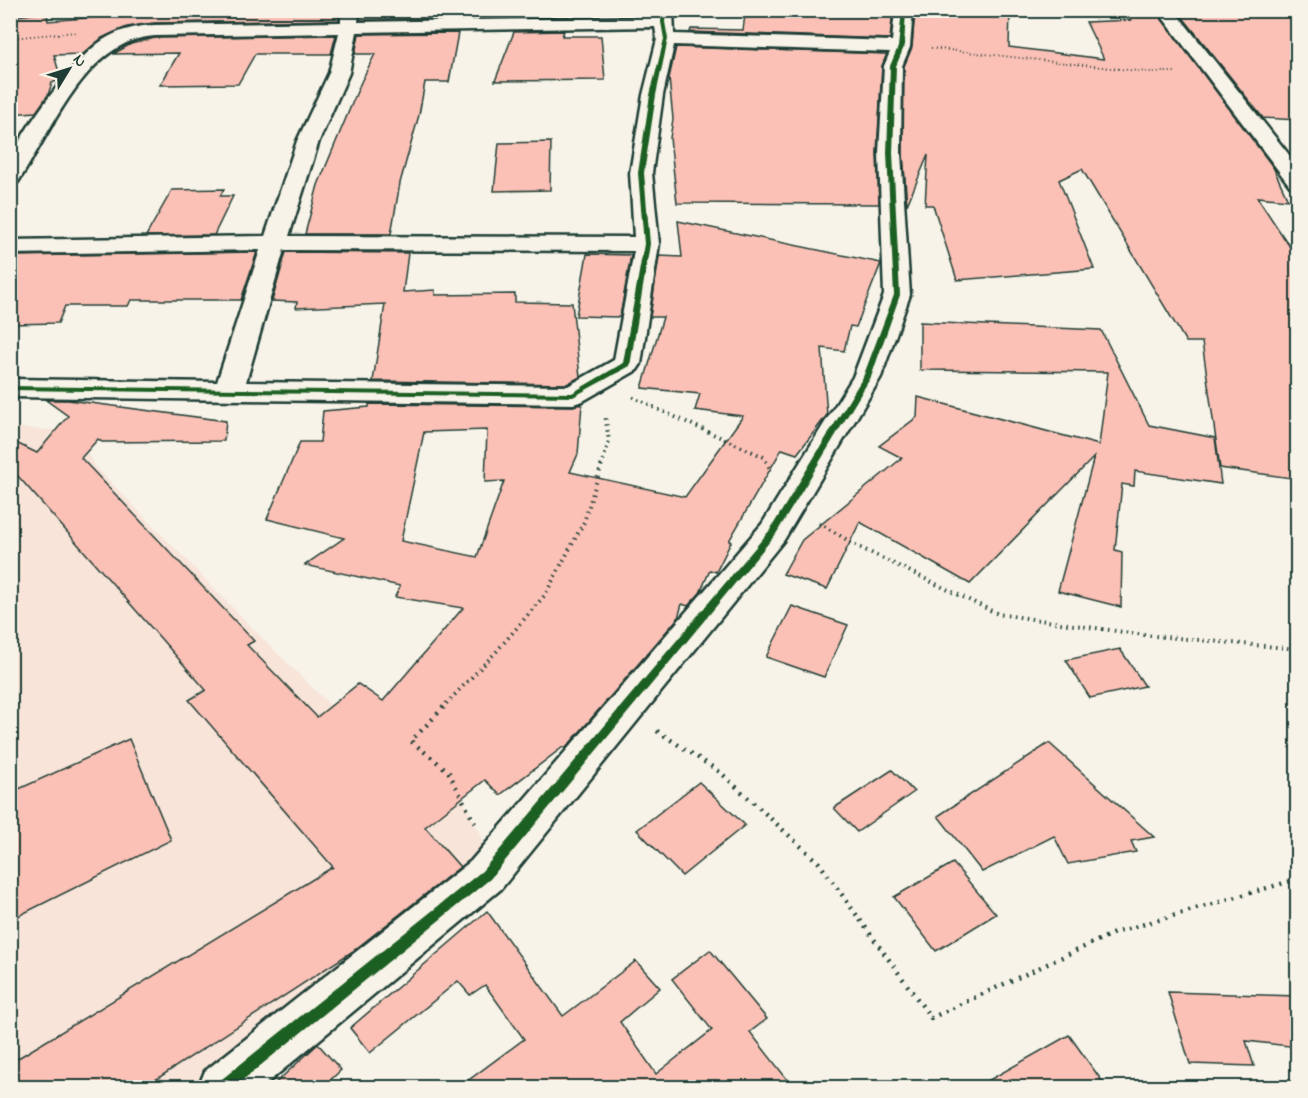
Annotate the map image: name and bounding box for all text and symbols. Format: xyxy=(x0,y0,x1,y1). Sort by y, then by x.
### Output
north arrow xyxy=(39,39,99,99)
text: N xyxy=(66,49,92,73)

